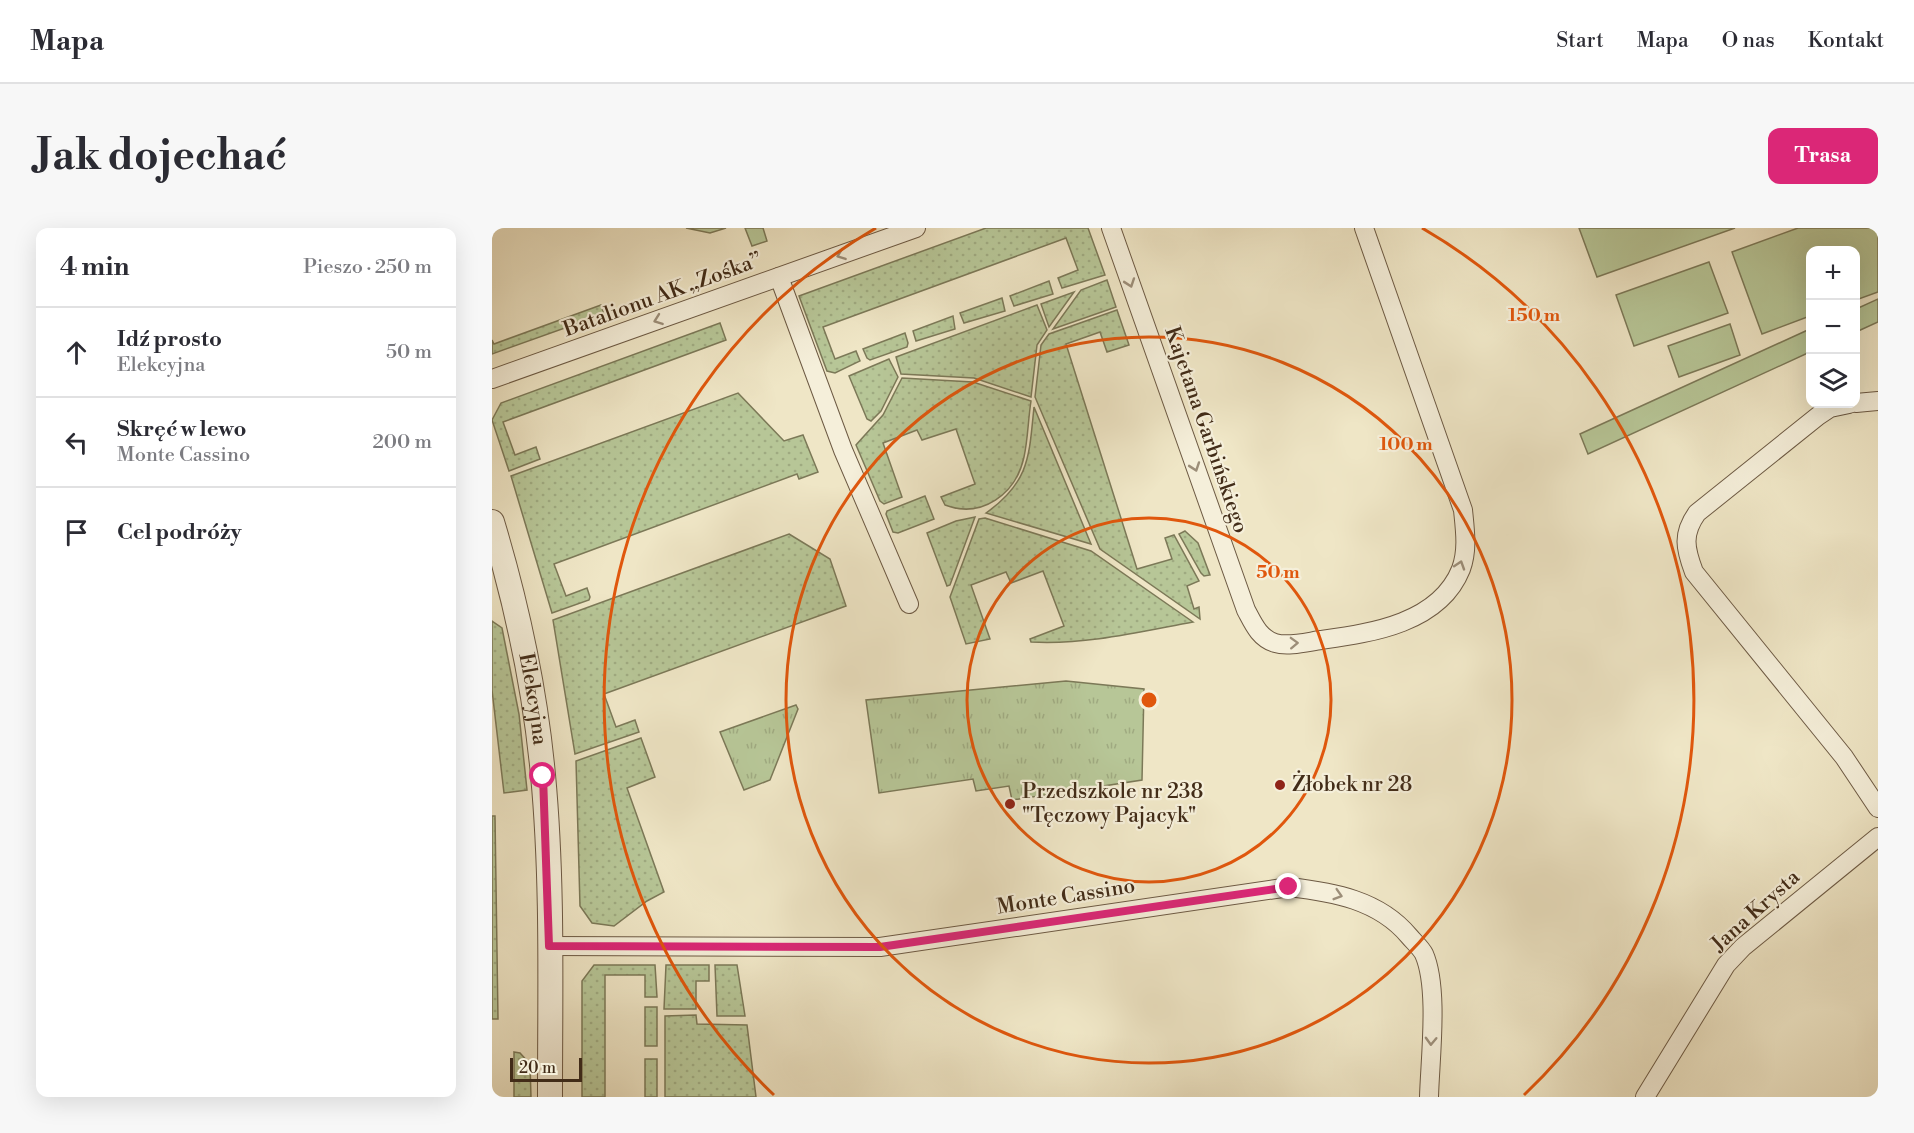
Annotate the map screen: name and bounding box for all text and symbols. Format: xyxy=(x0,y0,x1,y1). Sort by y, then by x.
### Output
text: Mapa xyxy=(30,24,104,59)
text: Start xyxy=(1556,28,1604,54)
text: Mapa xyxy=(1637,28,1689,54)
text: O nas xyxy=(1722,28,1775,54)
text: Kontakt xyxy=(1808,28,1884,54)
button: Trasa xyxy=(1768,128,1878,184)
text: Jak dojechać xyxy=(36,130,287,183)
map controls xyxy=(1806,246,1860,408)
button: + xyxy=(1806,246,1860,300)
street label: Batalionu AK „Zośka” xyxy=(559,247,766,343)
one-way arrow xyxy=(837,247,847,260)
text: 4 min xyxy=(60,251,130,283)
text: Pieszo · 250 m xyxy=(303,255,432,280)
one-way arrow xyxy=(1123,277,1136,288)
button: − xyxy=(1806,300,1860,354)
text: 150 m xyxy=(1508,304,1561,327)
one-way arrow xyxy=(653,313,664,326)
street label: Kajetana Garbińskiego xyxy=(1158,323,1254,537)
text: Idź prosto xyxy=(117,326,222,353)
icon: ahead xyxy=(60,336,93,369)
text: 50 m xyxy=(386,340,432,365)
text: Elekcyjna xyxy=(117,353,205,378)
button: layers xyxy=(1806,354,1860,408)
text: Skręć w lewo xyxy=(117,416,246,443)
icon: left xyxy=(60,426,93,459)
text: 200 m xyxy=(372,430,432,455)
text: 100 m xyxy=(1379,433,1433,456)
text: Monte Cassino xyxy=(117,443,250,468)
one-way arrow xyxy=(1188,461,1201,472)
icon: arrive xyxy=(60,516,93,549)
text: Cel podróży xyxy=(117,519,241,546)
text: 50 m xyxy=(1256,561,1300,584)
one-way arrow xyxy=(1453,561,1465,571)
one-way arrow xyxy=(1289,636,1298,649)
street label: Elekcyjna xyxy=(512,651,553,747)
centre of rings xyxy=(1139,690,1159,710)
route start xyxy=(529,762,555,788)
place label: Żłobek nr 28 xyxy=(1292,770,1412,798)
marker: Żłobek nr 28 xyxy=(1273,778,1287,792)
place label: Przedszkole nr 238 "Tęczowy Pajacyk" xyxy=(1022,779,1203,829)
marker: Przedszkole nr 238 "Tęczowy Pajacyk" xyxy=(1003,797,1017,811)
street label: Jana Krysta xyxy=(1706,864,1806,958)
street label: Monte Cassino xyxy=(995,873,1137,921)
route end xyxy=(1275,873,1301,899)
one-way arrow xyxy=(1332,888,1343,900)
one-way arrow xyxy=(1424,1036,1437,1045)
scale bar xyxy=(510,1055,582,1082)
text: 20 m xyxy=(519,1058,556,1078)

